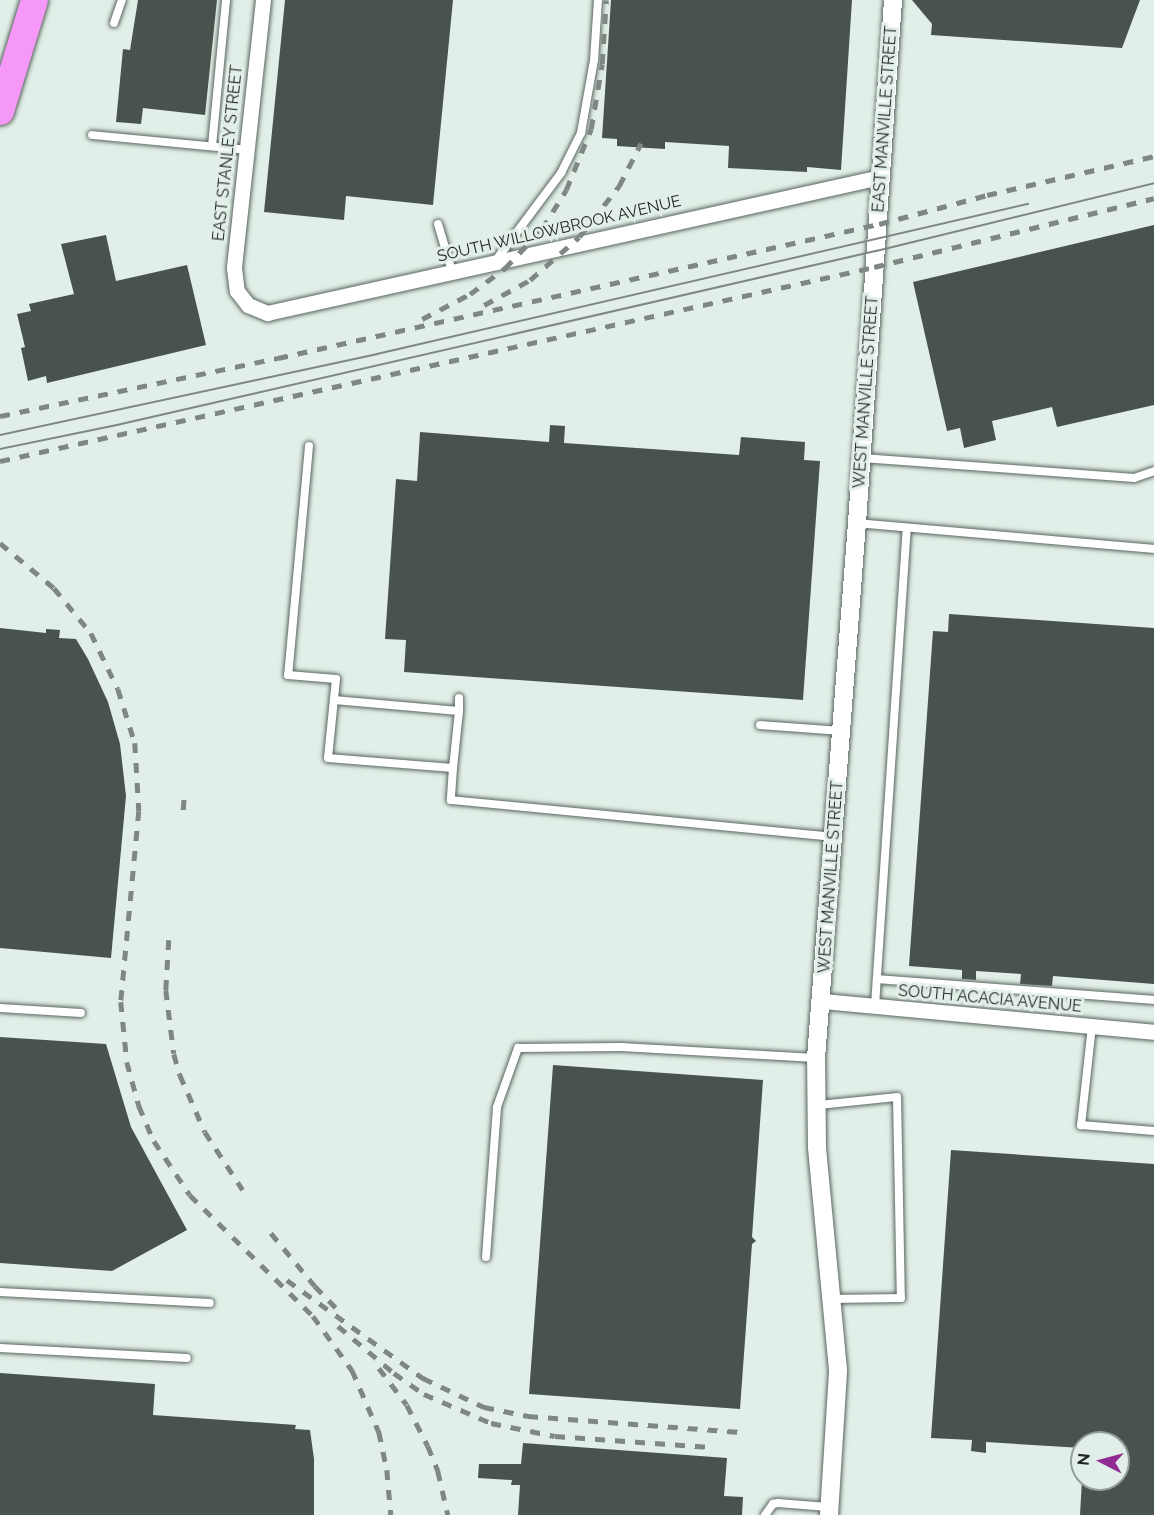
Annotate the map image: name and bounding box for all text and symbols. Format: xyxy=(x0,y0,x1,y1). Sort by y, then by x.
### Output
street label: EAST MANVILLE STREET xyxy=(869,25,901,213)
street label: EAST STANLEY STREET xyxy=(209,63,247,243)
street label: SOUTH WILLOWBROOK AVENUE xyxy=(435,191,683,267)
street label: WEST MANVILLE STREET xyxy=(850,295,882,489)
street label: WEST MANVILLE STREET xyxy=(815,780,847,974)
street label: SOUTH ACACIA AVENUE xyxy=(897,981,1083,1017)
north arrow xyxy=(1070,1431,1130,1491)
text: N xyxy=(1074,1452,1094,1466)

